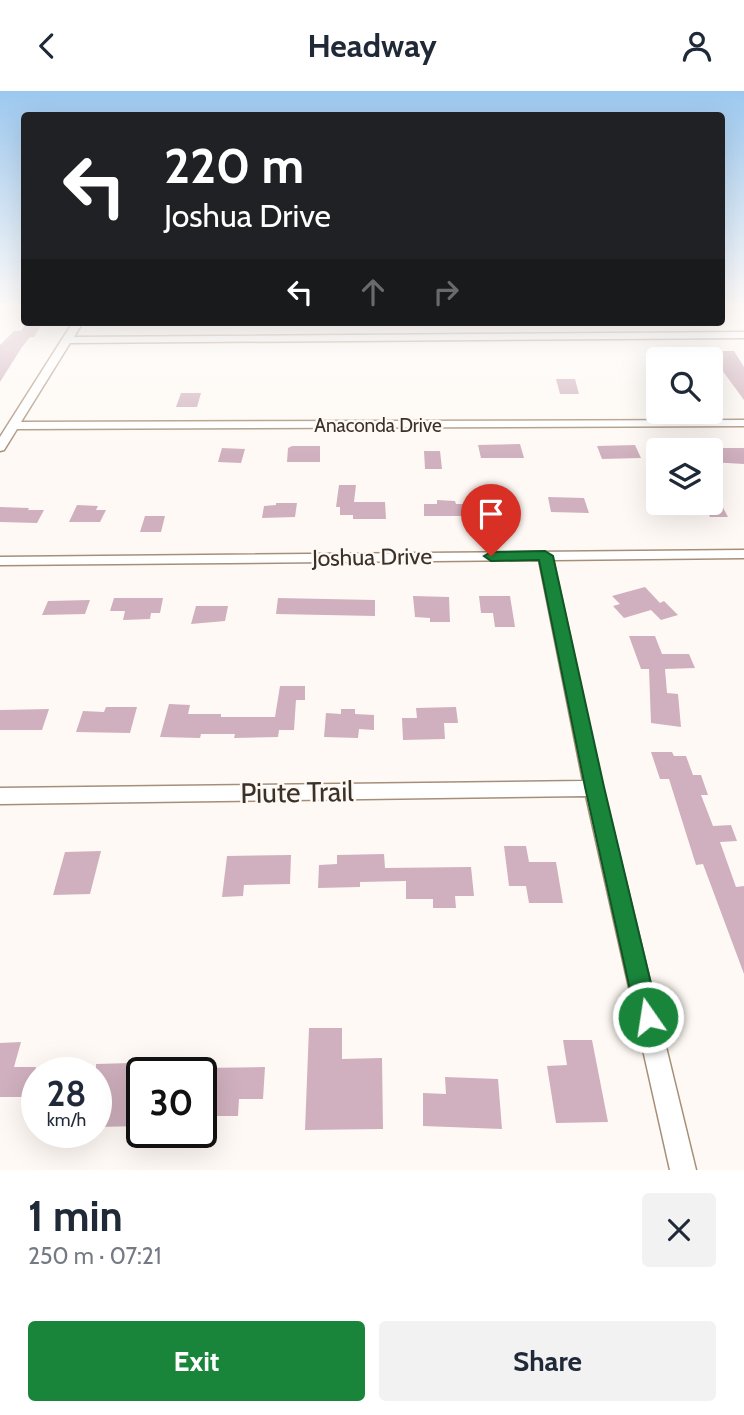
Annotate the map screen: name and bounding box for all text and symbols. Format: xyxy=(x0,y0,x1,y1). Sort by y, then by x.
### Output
text: Headway xyxy=(307,26,437,65)
icon: back xyxy=(28,27,66,65)
icon: person xyxy=(678,27,716,65)
text: 220 m xyxy=(164,136,304,195)
icon: left xyxy=(49,140,140,231)
text: Joshua Drive xyxy=(164,196,331,235)
icon: left xyxy=(281,273,319,311)
icon: ahead xyxy=(354,273,392,311)
icon: right xyxy=(427,273,465,311)
map controls xyxy=(646,347,723,515)
button: search xyxy=(646,347,723,424)
street label: Anaconda Drive xyxy=(314,414,442,437)
button: layers xyxy=(646,438,723,515)
pin xyxy=(461,484,521,556)
icon: arrive xyxy=(472,495,510,533)
street label: Joshua Drive xyxy=(311,542,432,572)
street label: Piute Trail xyxy=(240,774,354,810)
position arrow xyxy=(611,980,685,1054)
speed limit sign: 30 xyxy=(126,1057,217,1148)
text: 28 xyxy=(47,1072,86,1115)
text: km/h xyxy=(47,1109,86,1131)
text: 1 min xyxy=(28,1190,123,1242)
button: close xyxy=(642,1193,716,1267)
text: 250 m · 07:21 xyxy=(28,1242,161,1270)
button: Exit xyxy=(28,1321,365,1401)
button: Share xyxy=(379,1321,716,1401)

